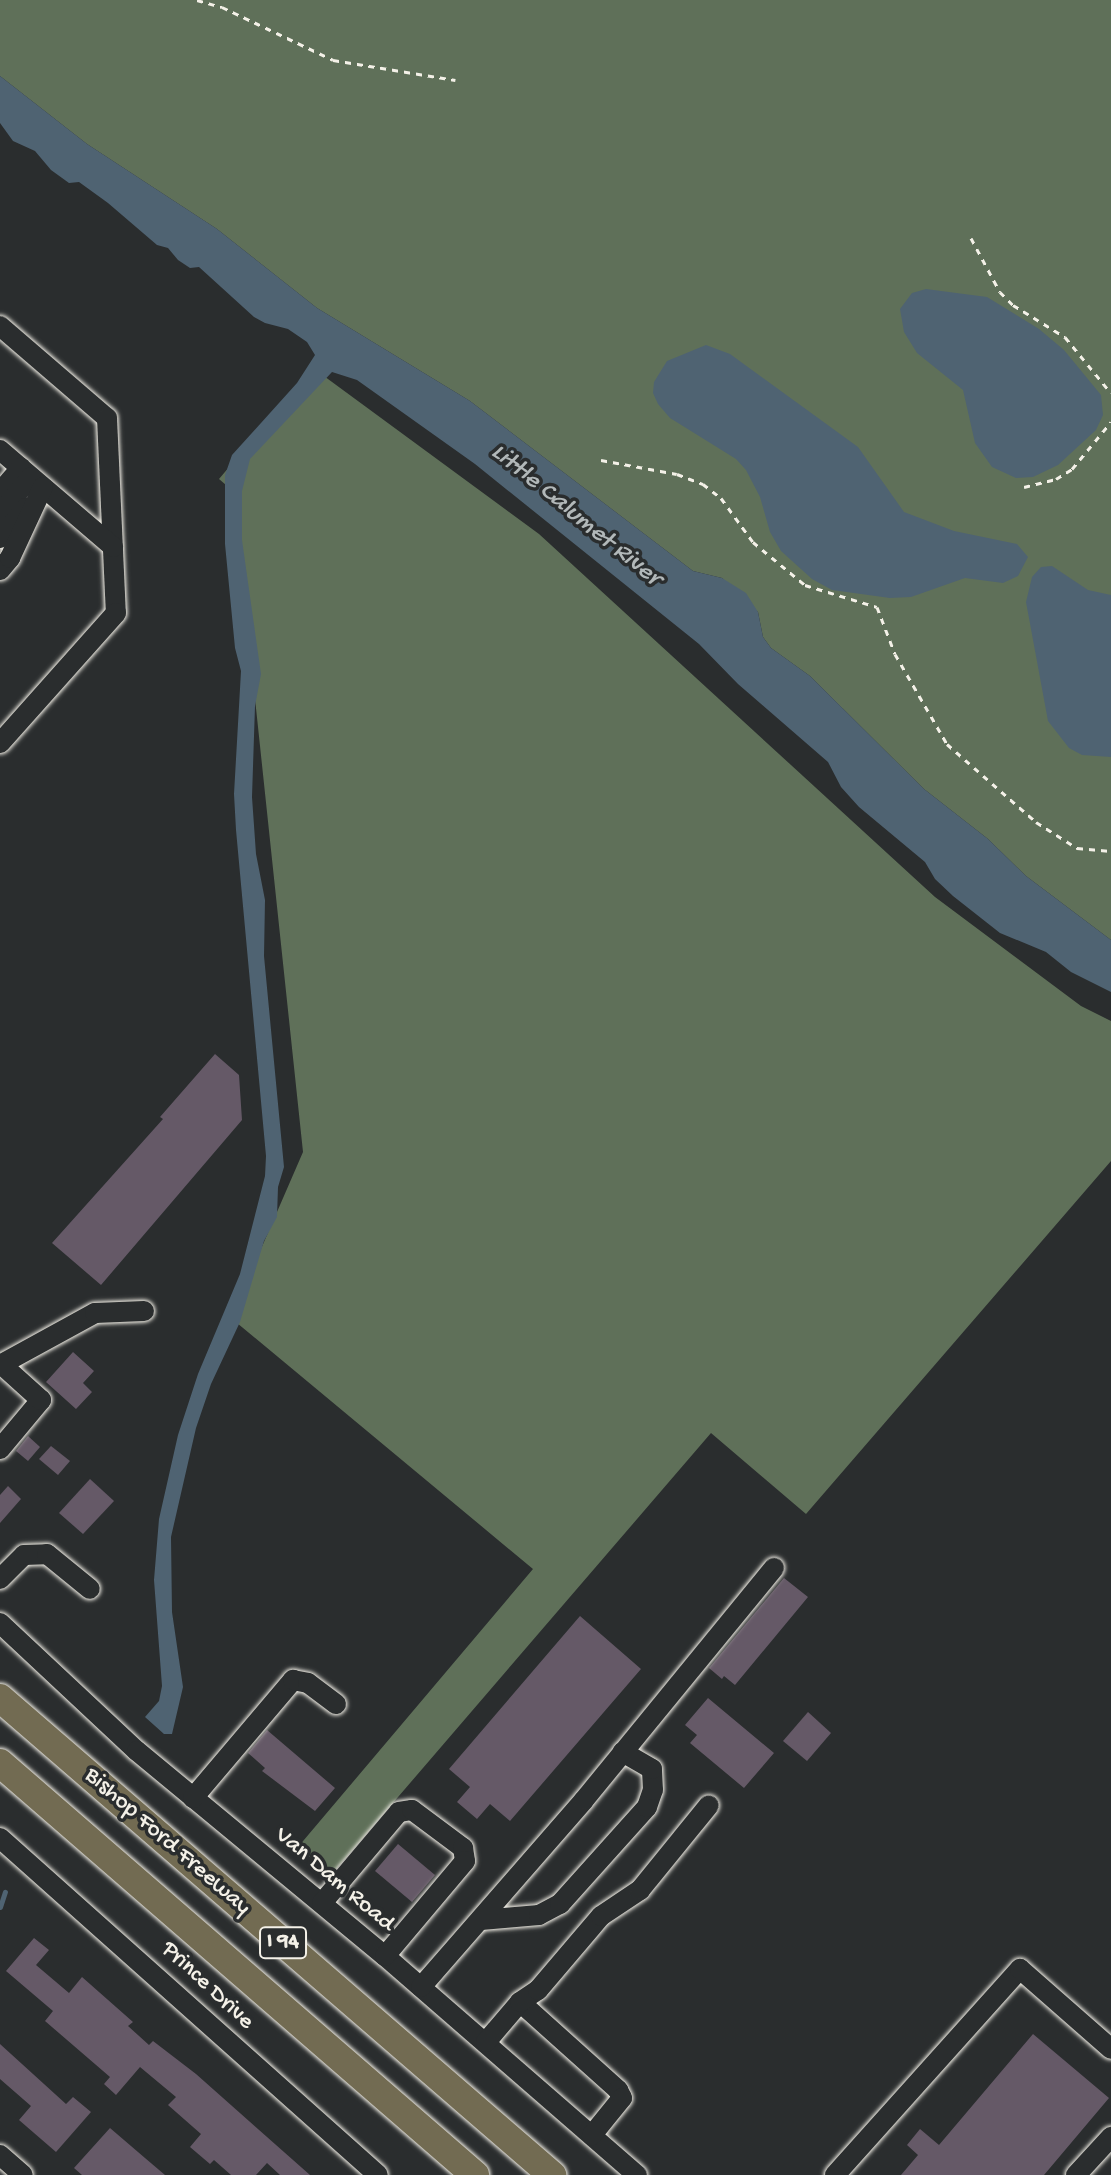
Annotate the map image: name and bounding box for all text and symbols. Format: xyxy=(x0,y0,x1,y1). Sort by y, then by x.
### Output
water label: Little Calumet River xyxy=(484,438,666,594)
street label: Bishop Ford Freeway xyxy=(78,1762,256,1922)
street label: Van Dam Road xyxy=(268,1821,400,1939)
road number: I 94 xyxy=(259,1925,307,1961)
street label: Prince Drive xyxy=(154,1936,260,2036)

